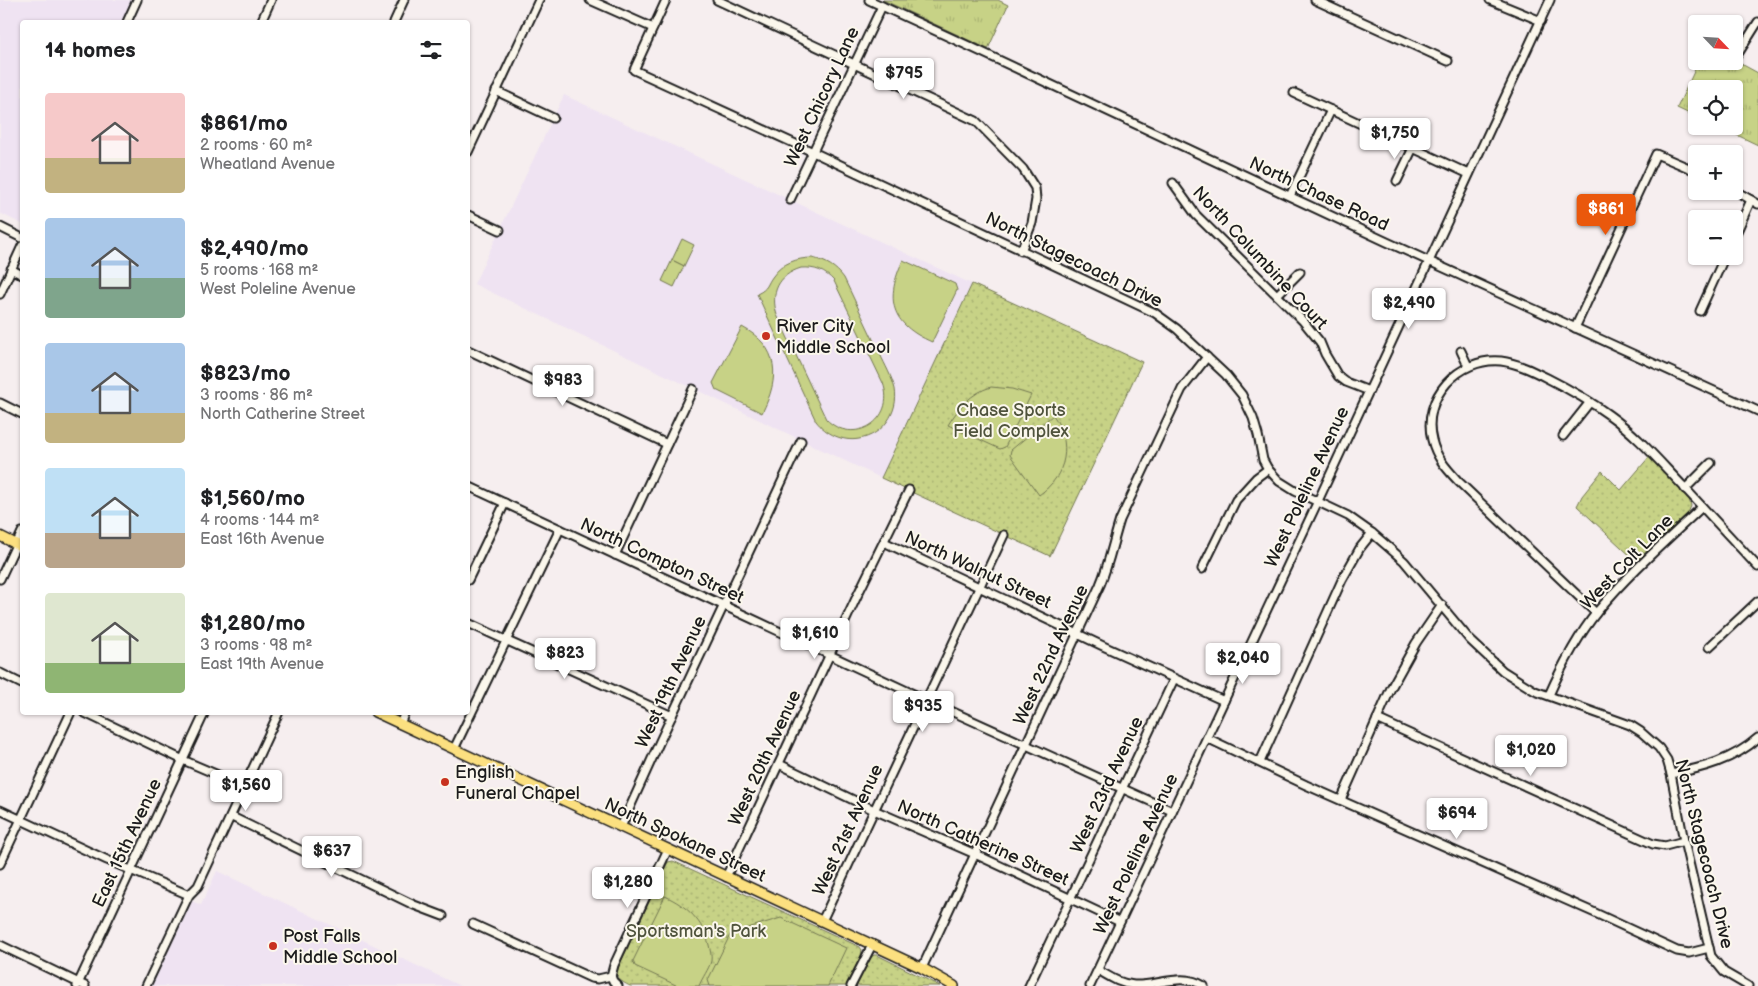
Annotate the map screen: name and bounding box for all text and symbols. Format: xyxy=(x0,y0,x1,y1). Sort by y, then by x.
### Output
north arrow xyxy=(1688,15,1742,70)
map controls xyxy=(1688,15,1743,265)
street label: West Chicory Lane xyxy=(780,23,864,170)
icon: filters xyxy=(417,36,445,64)
text: 14 homes xyxy=(45,38,136,63)
pin: $795 xyxy=(874,58,934,100)
text: $795 xyxy=(885,64,923,83)
button: locate xyxy=(1688,80,1743,135)
text: $861/mo xyxy=(200,111,288,136)
icon: home xyxy=(85,113,145,173)
pin: $1,750 xyxy=(1354,118,1436,160)
text: $1,750 xyxy=(1371,124,1419,143)
text: 2 rooms · 60 m² xyxy=(200,136,313,155)
button: + xyxy=(1688,145,1743,200)
street label: North Chase Road xyxy=(1246,152,1392,236)
text: Wheatland Avenue xyxy=(200,155,335,174)
street label: North Columbine Court xyxy=(1188,182,1332,334)
pin: $861 xyxy=(1576,194,1636,236)
text: $861 xyxy=(1588,200,1624,219)
street label: North Stagecoach Drive xyxy=(982,208,1166,312)
button: − xyxy=(1688,210,1743,265)
text: $2,490/mo xyxy=(200,236,309,261)
icon: home xyxy=(85,238,145,298)
text: 5 rooms · 168 m² xyxy=(200,261,318,280)
text: West Poleline Avenue xyxy=(200,280,356,299)
pin: $2,490 xyxy=(1368,288,1450,330)
text: $2,490 xyxy=(1383,294,1435,313)
place label: River City Middle School xyxy=(776,316,890,358)
marker: River City Middle School xyxy=(760,330,772,342)
text: $823/mo xyxy=(200,361,291,386)
icon: home xyxy=(85,363,145,423)
pin: $983 xyxy=(533,364,593,407)
text: $983 xyxy=(544,371,582,390)
text: 3 rooms · 86 m² xyxy=(200,386,313,405)
park label: Chase Sports Field Complex xyxy=(953,400,1069,442)
street label: West Poleline Avenue xyxy=(1260,403,1354,571)
text: North Catherine Street xyxy=(200,405,365,424)
text: $1,560/mo xyxy=(200,486,305,511)
icon: home xyxy=(85,488,145,548)
street label: West Colt Lane xyxy=(1577,510,1678,614)
text: 4 rooms · 144 m² xyxy=(200,511,319,530)
street label: North Compton Street xyxy=(577,514,748,608)
street label: North Walnut Street xyxy=(901,527,1055,613)
text: East 16th Avenue xyxy=(200,530,325,549)
street label: West 22nd Avenue xyxy=(1009,581,1093,728)
text: $1,280/mo xyxy=(200,611,305,636)
street label: West 19th Avenue xyxy=(631,612,711,751)
icon: home xyxy=(85,613,145,673)
pin: $1,610 xyxy=(774,618,856,660)
text: $1,610 xyxy=(791,624,839,643)
text: 3 rooms · 98 m² xyxy=(200,636,312,655)
pin: $823 xyxy=(535,638,595,680)
pin: $2,040 xyxy=(1202,642,1284,685)
text: $823 xyxy=(546,644,584,663)
text: $2,040 xyxy=(1216,649,1270,668)
text: East 19th Avenue xyxy=(200,655,324,674)
street label: West 20th Avenue xyxy=(724,687,806,829)
pin: $935 xyxy=(893,690,953,733)
text: $935 xyxy=(904,697,942,716)
street label: West 23rd Avenue xyxy=(1066,713,1148,857)
pin: $1,020 xyxy=(1490,734,1572,777)
text: $1,020 xyxy=(1506,741,1556,760)
street label: North Stagecoach Drive xyxy=(1670,757,1738,951)
street label: West 21st Avenue xyxy=(808,761,888,899)
place label: English Funeral Chapel xyxy=(455,762,580,804)
pin: $1,560 xyxy=(205,770,287,812)
street label: West Poleline Avenue xyxy=(1089,770,1183,938)
street label: East 15th Avenue xyxy=(88,775,166,911)
text: $1,560 xyxy=(221,776,271,795)
marker: English Funeral Chapel xyxy=(439,776,451,788)
street label: North Spokane Street xyxy=(601,793,769,887)
street label: North Catherine Street xyxy=(894,796,1072,890)
pin: $694 xyxy=(1427,798,1487,840)
text: $694 xyxy=(1437,804,1477,823)
pin: $637 xyxy=(302,836,362,878)
text: $637 xyxy=(313,842,351,861)
pin: $1,280 xyxy=(587,866,669,909)
text: $1,280 xyxy=(603,873,653,892)
park label: Sportsman's Park xyxy=(626,921,766,942)
place label: Post Falls Middle School xyxy=(283,926,397,968)
marker: Post Falls Middle School xyxy=(267,940,279,952)

